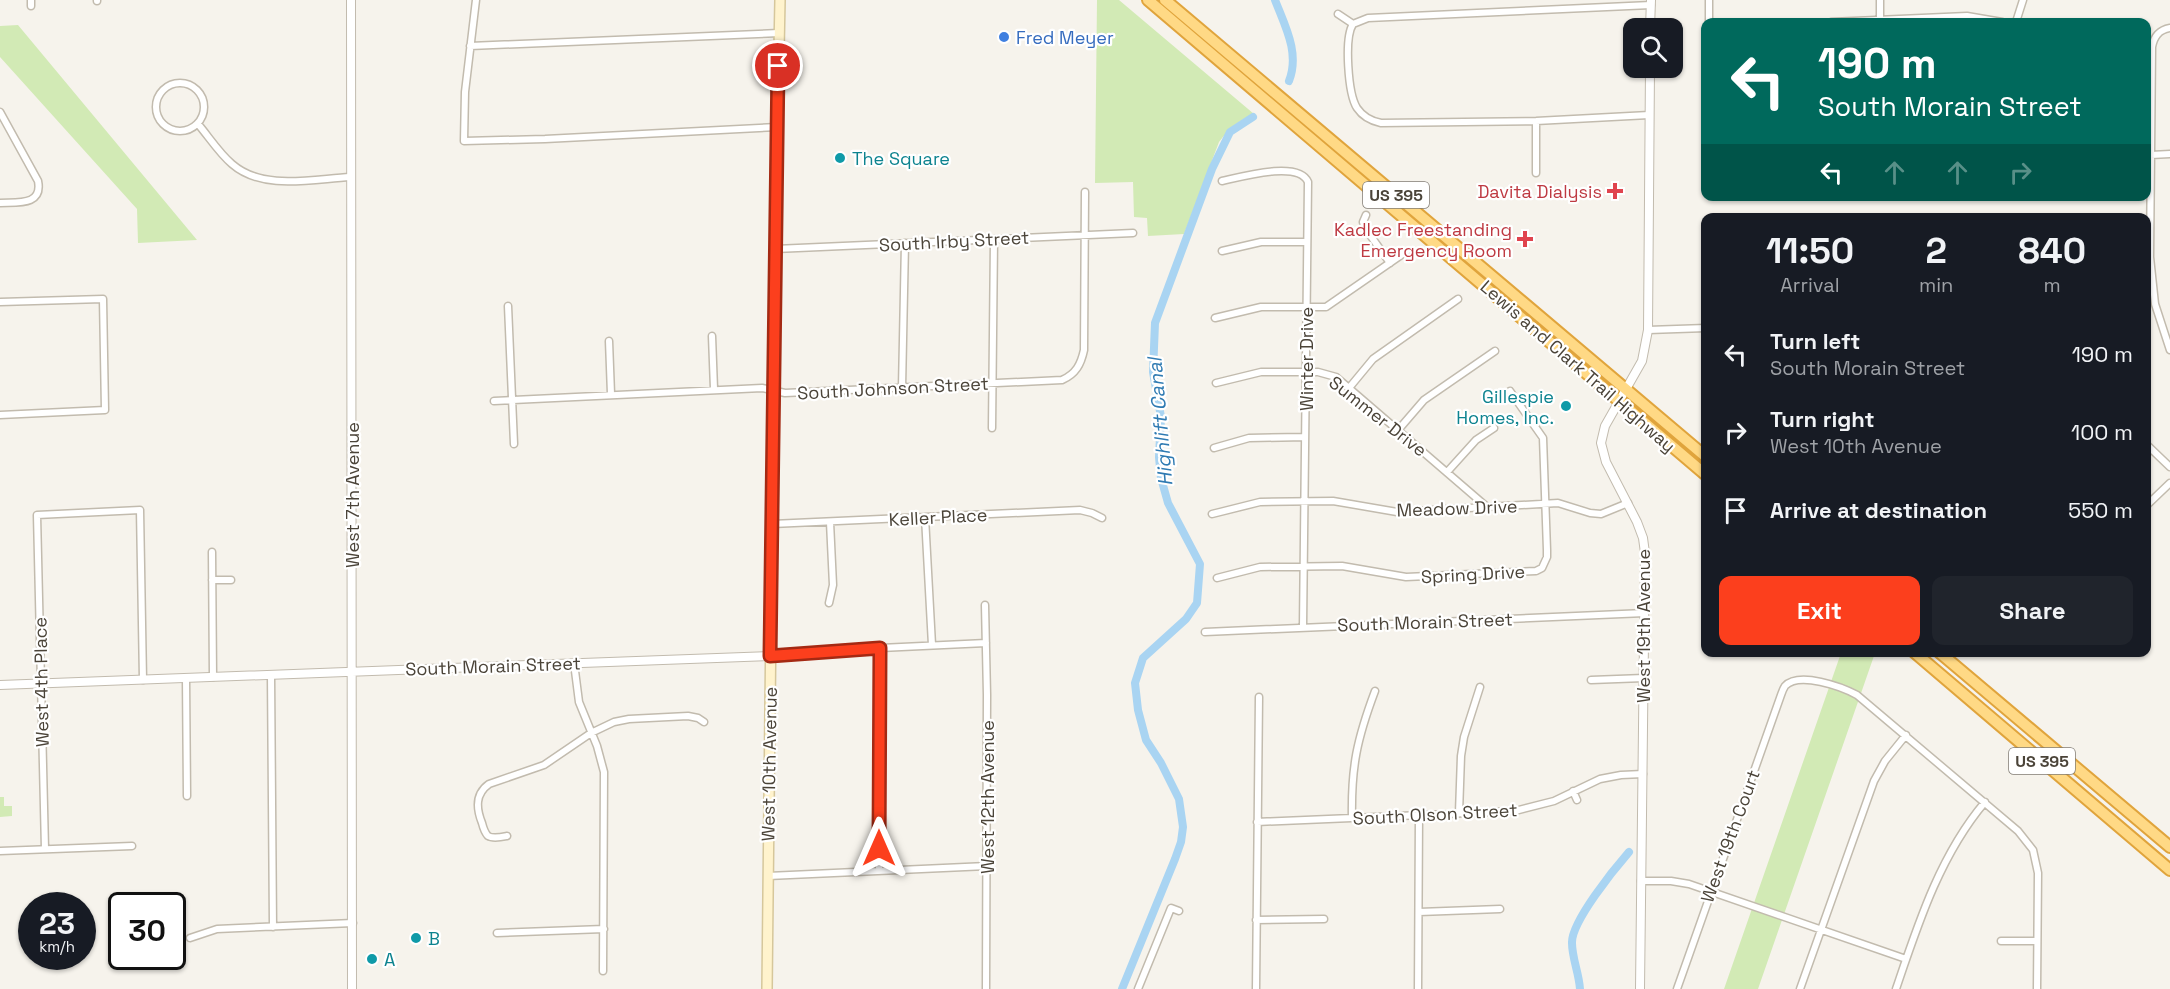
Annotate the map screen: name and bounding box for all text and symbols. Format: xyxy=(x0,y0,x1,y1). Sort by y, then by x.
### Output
map controls xyxy=(1623,18,1683,78)
button: search xyxy=(1623,18,1683,78)
place label: Fred Meyer xyxy=(1016,26,1114,49)
marker: Fred Meyer xyxy=(997,30,1011,44)
text: 190 m xyxy=(1818,37,1937,90)
pin xyxy=(752,40,803,91)
icon: left xyxy=(1719,42,1797,120)
icon: arrive xyxy=(761,49,794,82)
text: South Morain Street xyxy=(1818,89,2082,124)
place label: The Square xyxy=(852,147,950,170)
marker: The Square xyxy=(833,151,847,165)
icon: left xyxy=(1815,156,1848,189)
icon: ahead xyxy=(1878,156,1911,189)
icon: ahead xyxy=(1941,156,1974,189)
icon: right xyxy=(2004,156,2037,189)
place label: Davita Dialysis xyxy=(1477,180,1602,203)
road number: US 395 xyxy=(1363,182,1429,208)
marker: Davita Dialysis xyxy=(1606,182,1624,200)
place label: Kadlec Freestanding Emergency Room xyxy=(1334,218,1512,262)
street label: South Irby Street xyxy=(878,226,1030,256)
text: 11:50 xyxy=(1766,228,1854,274)
text: 2 xyxy=(1925,228,1947,274)
text: 840 xyxy=(2018,228,2086,274)
marker: Kadlec Freestanding Emergency Room xyxy=(1516,230,1534,248)
text: Arrival xyxy=(1780,272,1840,298)
text: min xyxy=(1919,272,1953,298)
text: m xyxy=(2044,272,2061,298)
street label: Lewis and Clark Trail Highway xyxy=(1476,275,1680,457)
street label: Winter Drive xyxy=(1295,307,1318,411)
text: Turn left xyxy=(1770,327,1860,355)
icon: left xyxy=(1719,338,1752,371)
text: 190 m xyxy=(2072,340,2133,368)
water label: Highlift Canal xyxy=(1141,355,1179,487)
text: South Morain Street xyxy=(1770,355,1965,381)
street label: South Johnson Street xyxy=(797,371,989,405)
street label: Summer Drive xyxy=(1324,371,1432,461)
place label: Gillespie Homes, Inc. xyxy=(1456,385,1554,429)
marker: Gillespie Homes, Inc. xyxy=(1559,399,1573,413)
text: Turn right xyxy=(1770,405,1875,433)
icon: right xyxy=(1719,416,1752,449)
text: 100 m xyxy=(2071,418,2133,446)
street label: West 7th Avenue xyxy=(341,422,364,568)
text: West 10th Avenue xyxy=(1770,433,1942,459)
street label: Meadow Drive xyxy=(1396,494,1518,522)
icon: arrive xyxy=(1719,494,1752,527)
text: Arrive at destination xyxy=(1770,496,1987,524)
text: 550 m xyxy=(2068,496,2133,524)
street label: Keller Place xyxy=(888,503,988,531)
street label: West 19th Avenue xyxy=(1632,549,1655,703)
street label: Spring Drive xyxy=(1420,560,1526,588)
button: Exit xyxy=(1719,576,1920,645)
button: Share xyxy=(1932,576,2133,645)
street label: South Morain Street xyxy=(1337,607,1513,637)
street label: West 4th Place xyxy=(28,617,54,747)
street label: South Morain Street xyxy=(405,651,581,681)
street label: West 10th Avenue xyxy=(756,686,782,842)
street label: West 12th Avenue xyxy=(976,720,999,874)
road number: US 395 xyxy=(2009,748,2075,774)
street label: West 19th Court xyxy=(1695,766,1765,906)
street label: South Olson Street xyxy=(1352,798,1518,830)
position arrow xyxy=(847,816,911,880)
speed limit sign: 30 xyxy=(108,892,186,970)
text: 23 xyxy=(39,904,75,943)
place label: B xyxy=(428,927,440,950)
marker: B xyxy=(409,931,423,945)
text: km/h xyxy=(39,937,75,956)
place label: A xyxy=(384,948,395,971)
marker: A xyxy=(365,952,379,966)

